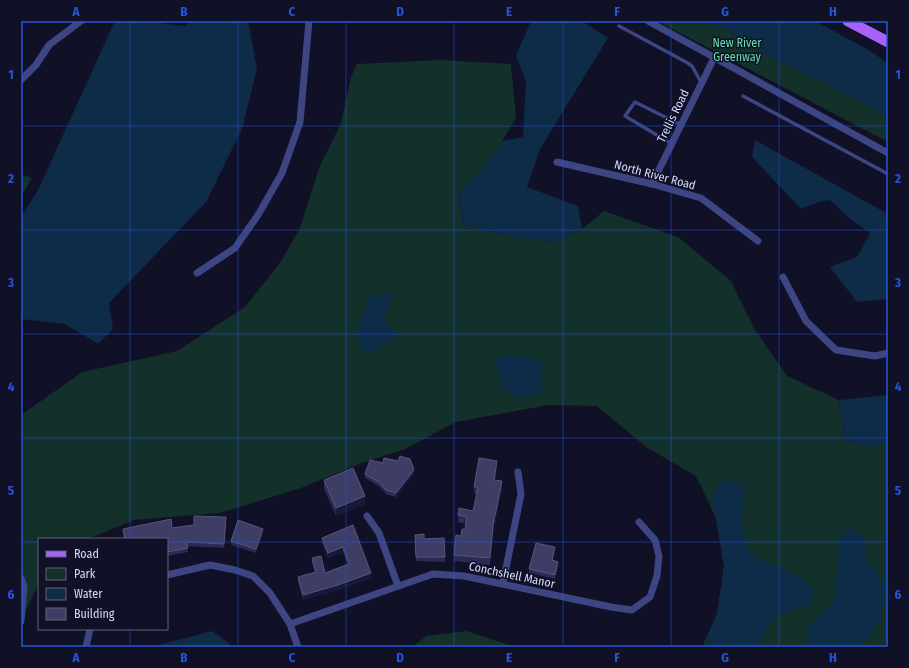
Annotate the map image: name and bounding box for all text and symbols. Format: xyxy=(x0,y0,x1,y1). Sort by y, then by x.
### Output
text: A xyxy=(71,4,80,19)
text: B xyxy=(180,4,188,19)
text: C xyxy=(289,4,296,19)
text: D xyxy=(396,4,404,19)
text: E xyxy=(506,4,512,19)
text: F xyxy=(614,4,620,19)
text: G xyxy=(721,4,729,19)
text: H xyxy=(829,4,837,19)
park label: New River Greenway xyxy=(713,36,762,64)
text: 1 xyxy=(8,67,14,82)
text: 1 xyxy=(895,67,901,82)
street label: Trellis Road xyxy=(654,87,692,145)
street label: North River Road xyxy=(613,157,697,193)
text: 2 xyxy=(7,171,14,186)
text: 2 xyxy=(894,171,901,186)
text: 3 xyxy=(7,275,14,290)
text: 3 xyxy=(894,275,901,290)
text: 4 xyxy=(8,379,15,394)
text: 4 xyxy=(895,379,902,394)
text: 5 xyxy=(8,483,14,498)
text: 5 xyxy=(895,483,901,498)
legend xyxy=(38,538,168,630)
text: Road xyxy=(74,547,99,561)
street label: Conchshell Manor xyxy=(468,559,557,591)
text: Park xyxy=(74,567,96,581)
text: 6 xyxy=(8,587,15,602)
text: Water xyxy=(74,587,103,601)
text: 6 xyxy=(895,587,902,602)
text: Building xyxy=(74,607,115,621)
text: A xyxy=(71,650,80,665)
text: B xyxy=(180,650,188,665)
text: C xyxy=(289,650,296,665)
text: D xyxy=(396,650,404,665)
text: E xyxy=(506,650,512,665)
text: F xyxy=(614,650,620,665)
text: G xyxy=(721,650,729,665)
text: H xyxy=(829,650,837,665)

